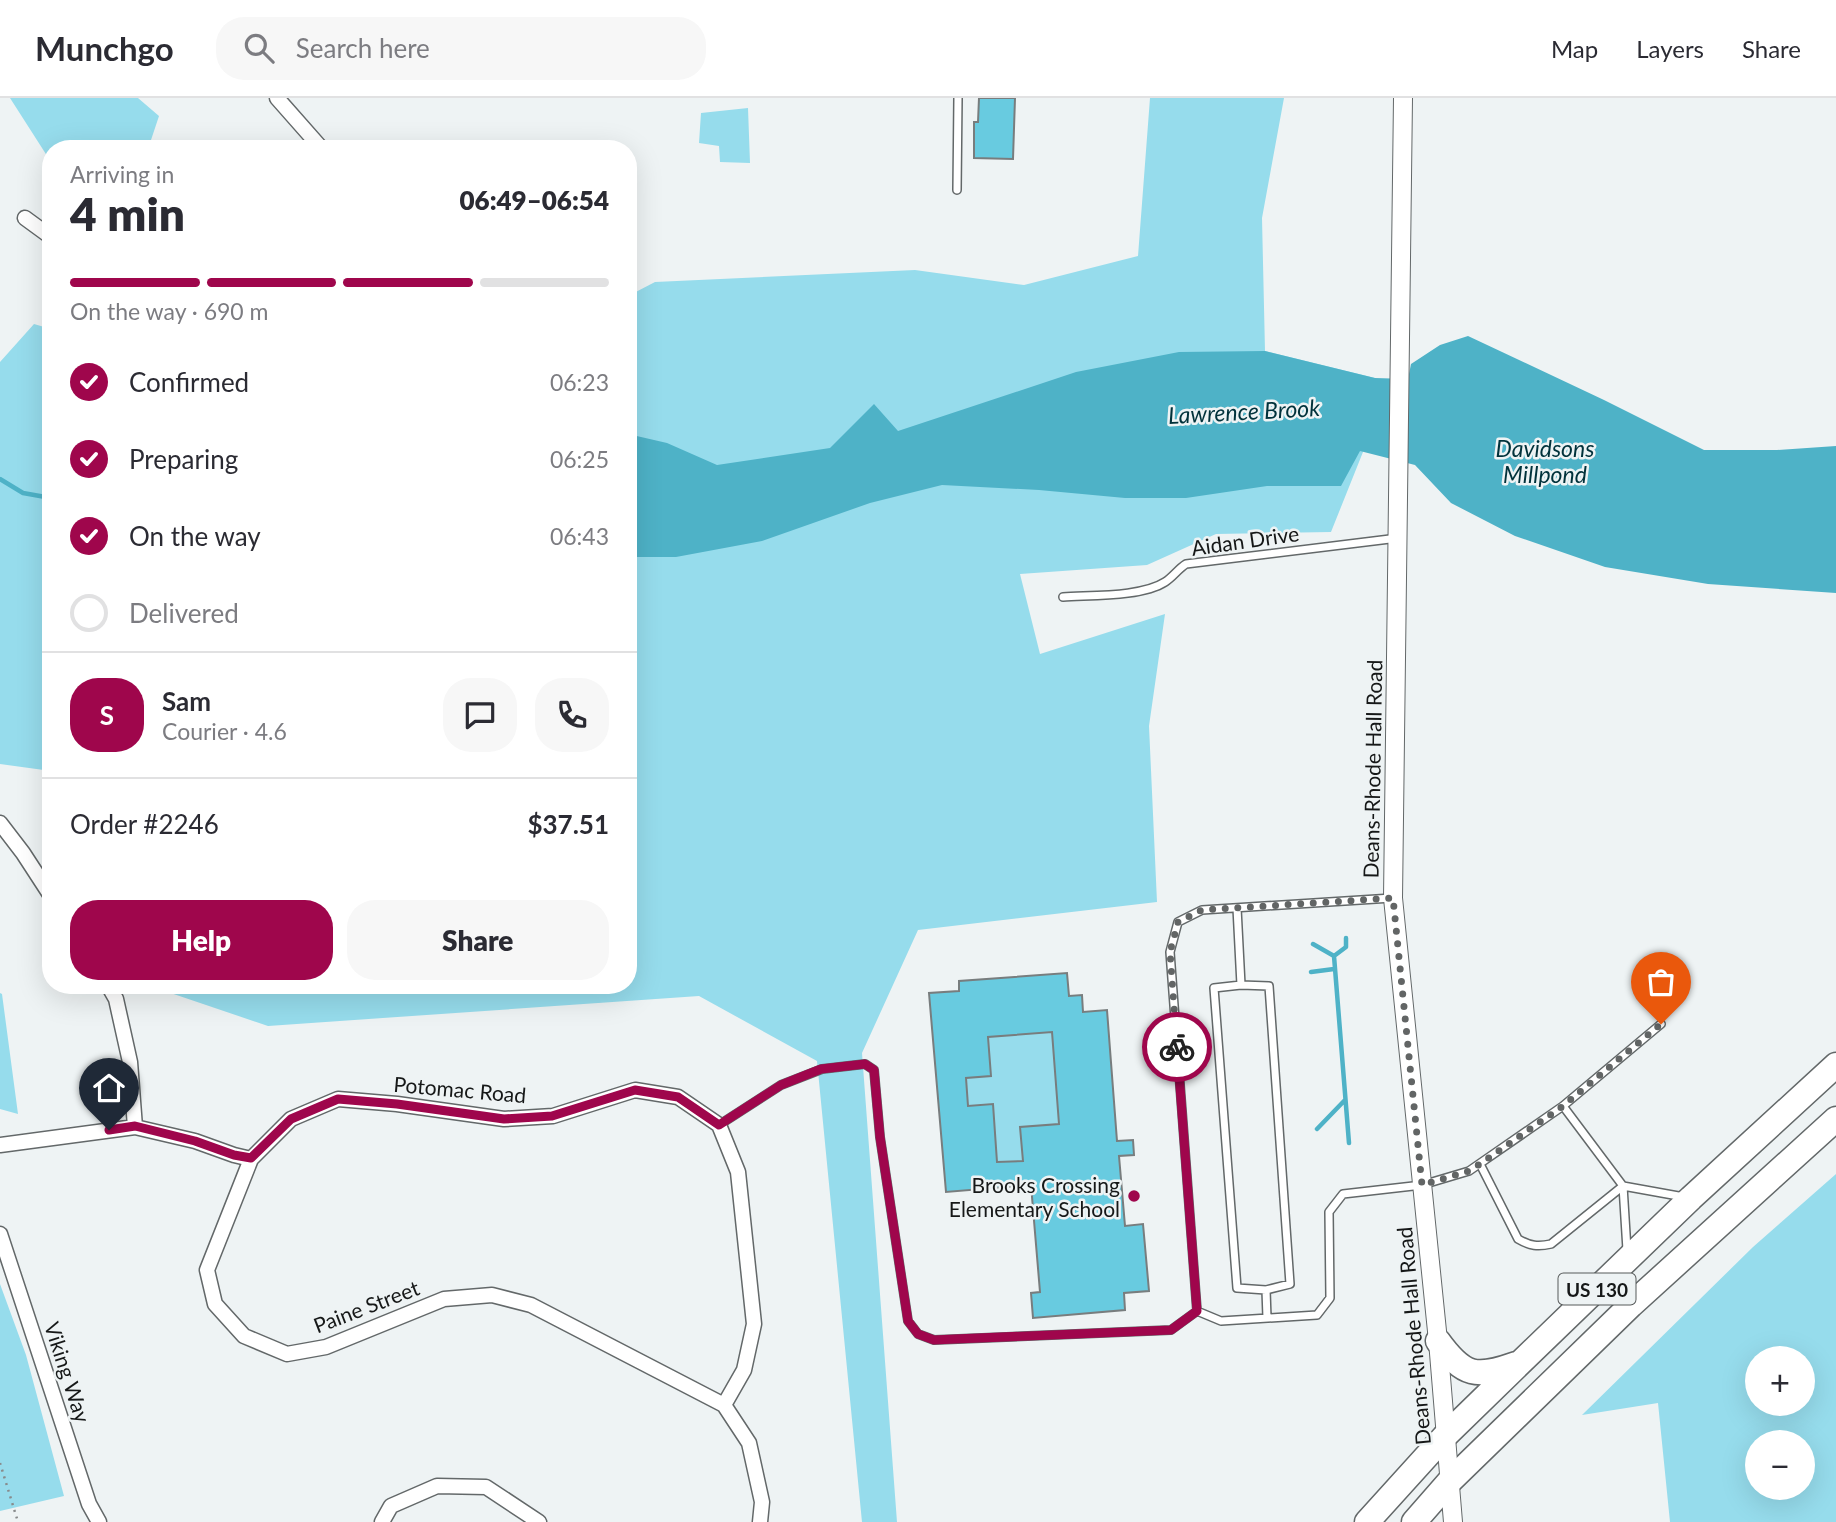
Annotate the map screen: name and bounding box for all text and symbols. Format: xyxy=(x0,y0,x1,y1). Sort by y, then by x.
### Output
search box xyxy=(216,17,706,80)
text: Munchgo xyxy=(35,28,174,68)
icon: search xyxy=(240,29,278,67)
text: Search here xyxy=(296,32,430,64)
text: Map xyxy=(1551,34,1598,63)
text: Layers xyxy=(1636,34,1704,63)
text: Share xyxy=(1742,34,1801,63)
text: Arriving in xyxy=(70,160,174,188)
text: 06:49–06:54 xyxy=(459,184,609,216)
text: 4 min xyxy=(70,186,185,241)
text: On the way · 690 m xyxy=(70,297,269,325)
icon: check xyxy=(70,363,108,401)
text: Confirmed xyxy=(129,366,249,398)
text: 06:23 xyxy=(550,368,609,396)
water label: Lawrence Brook xyxy=(1167,393,1322,429)
water label: Davidsons Millpond xyxy=(1496,434,1594,488)
icon: check xyxy=(70,440,108,478)
text: Preparing xyxy=(129,443,238,475)
text: 06:25 xyxy=(550,445,609,473)
icon: check xyxy=(70,517,108,555)
text: On the way xyxy=(129,520,261,552)
street label: Aidan Drive xyxy=(1189,520,1301,560)
text: 06:43 xyxy=(550,522,609,550)
text: Delivered xyxy=(129,597,239,629)
street label: Deans-Rhode Hall Road xyxy=(1358,659,1386,879)
button: chat xyxy=(443,678,517,752)
button: phone xyxy=(535,678,609,752)
text: Sam xyxy=(162,685,211,717)
text: S xyxy=(100,699,114,731)
text: Courier · 4.6 xyxy=(162,717,287,745)
text: Order #2246 xyxy=(70,808,219,840)
text: $37.51 xyxy=(527,808,609,840)
button: Help xyxy=(70,900,333,980)
button: Share xyxy=(347,900,609,980)
pin xyxy=(1631,952,1691,1024)
icon: bag xyxy=(1642,963,1680,1001)
courier xyxy=(1142,1012,1212,1082)
icon: bike xyxy=(1158,1028,1196,1066)
pin xyxy=(79,1058,139,1130)
icon: home xyxy=(90,1069,128,1107)
street label: Potomac Road xyxy=(393,1071,527,1107)
place label: Brooks Crossing Elementary School xyxy=(949,1172,1120,1221)
marker: Brooks Crossing Elementary School xyxy=(1126,1188,1142,1204)
street label: Deans-Rhode Hall Road xyxy=(1391,1226,1435,1446)
street label: Paine Street xyxy=(310,1274,423,1338)
road number: US 130 xyxy=(1558,1274,1636,1304)
street label: Viking Way xyxy=(40,1319,96,1426)
map controls xyxy=(1745,1346,1815,1500)
button: + xyxy=(1745,1346,1815,1416)
button: − xyxy=(1745,1430,1815,1500)

